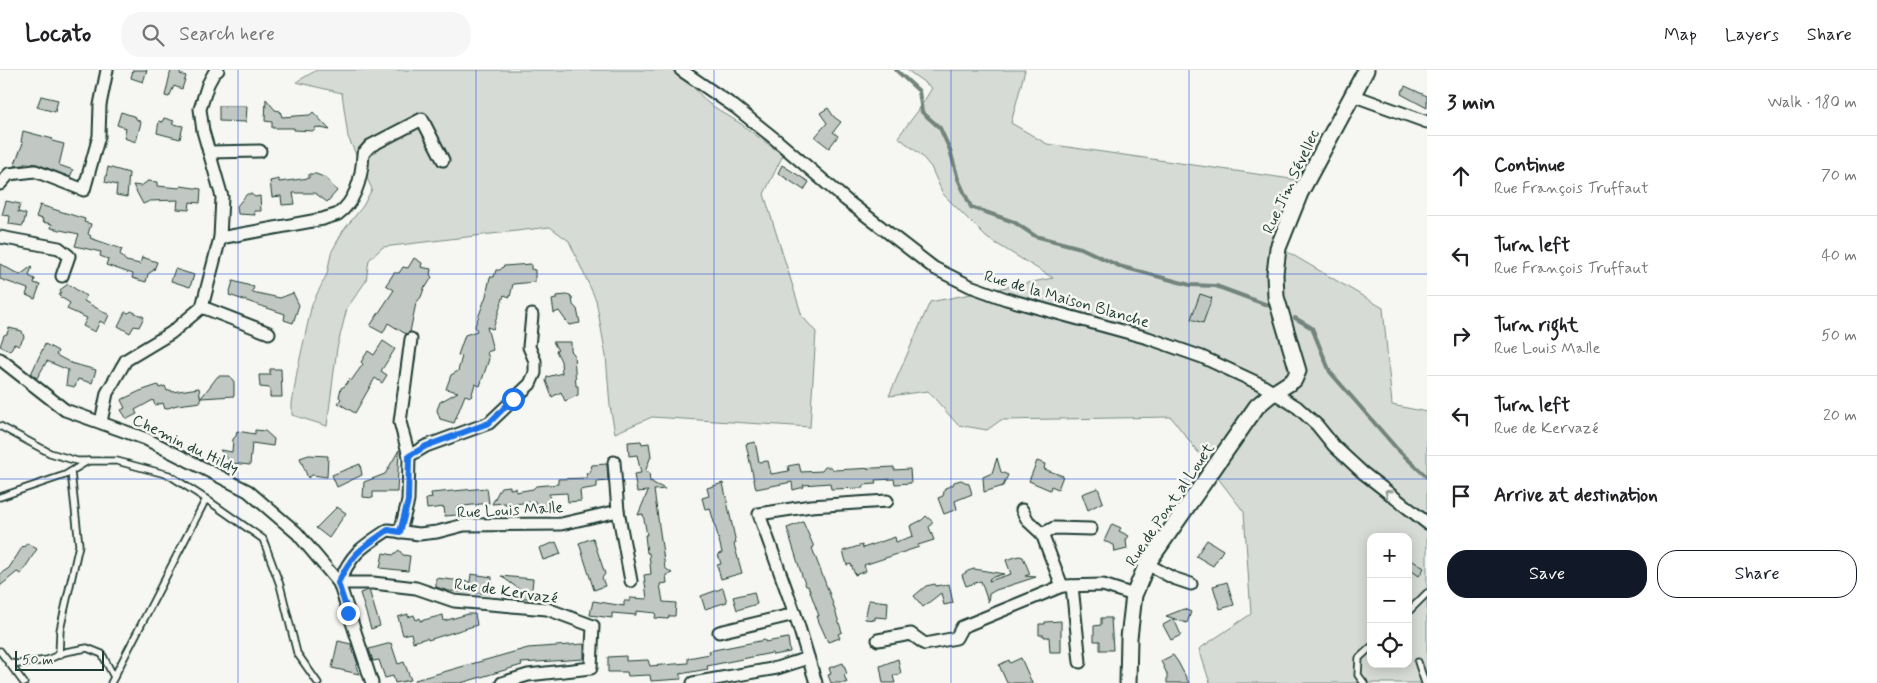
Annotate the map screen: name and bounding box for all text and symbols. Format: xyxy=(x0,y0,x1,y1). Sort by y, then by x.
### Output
search box xyxy=(121,12,471,57)
text: Locato xyxy=(25,19,91,50)
icon: search xyxy=(139,21,167,49)
text: Search here xyxy=(179,22,275,47)
text: Map xyxy=(1664,23,1697,47)
text: Layers xyxy=(1725,23,1779,47)
text: Share xyxy=(1807,23,1852,47)
text: 3 min xyxy=(1447,89,1495,117)
text: Walk · 180 m xyxy=(1768,92,1857,113)
street label: Rue Jim Sévellec xyxy=(1258,126,1325,237)
text: Continue xyxy=(1494,153,1565,178)
icon: ahead xyxy=(1447,162,1475,190)
text: 70 m xyxy=(1821,165,1857,186)
text: Rue François Truffaut xyxy=(1494,178,1649,199)
text: Turn left xyxy=(1494,233,1570,258)
icon: left xyxy=(1447,242,1475,270)
text: 40 m xyxy=(1821,245,1857,266)
text: Rue François Truffaut xyxy=(1494,258,1649,279)
street label: Rue de la Maison Blanche xyxy=(982,266,1152,333)
text: Turn right xyxy=(1494,313,1578,338)
icon: right xyxy=(1447,322,1475,350)
text: 50 m xyxy=(1821,325,1857,346)
text: Rue Louis Malle xyxy=(1494,338,1600,359)
route start xyxy=(502,388,525,411)
text: Turn left xyxy=(1494,393,1570,418)
icon: left xyxy=(1447,402,1475,430)
text: 20 m xyxy=(1823,405,1857,426)
street label: Chemin du Hildy xyxy=(129,409,242,479)
text: Rue de Kervazé xyxy=(1494,418,1598,439)
street label: Rue de Pont al Louet xyxy=(1121,439,1220,571)
icon: arrive xyxy=(1447,482,1475,510)
text: Arrive at destination xyxy=(1494,483,1658,508)
one-way arrow xyxy=(1385,490,1394,499)
street label: Rue Louis Malle xyxy=(456,497,564,524)
map controls xyxy=(1367,533,1412,668)
button: + xyxy=(1367,533,1412,578)
button: Save xyxy=(1447,550,1647,598)
button: Share xyxy=(1657,550,1857,598)
street label: Rue de Kervazé xyxy=(453,574,559,609)
button: − xyxy=(1367,578,1412,623)
route end xyxy=(337,602,360,625)
button: locate xyxy=(1367,623,1412,668)
scale bar xyxy=(15,648,104,671)
text: 50 m xyxy=(22,651,53,669)

